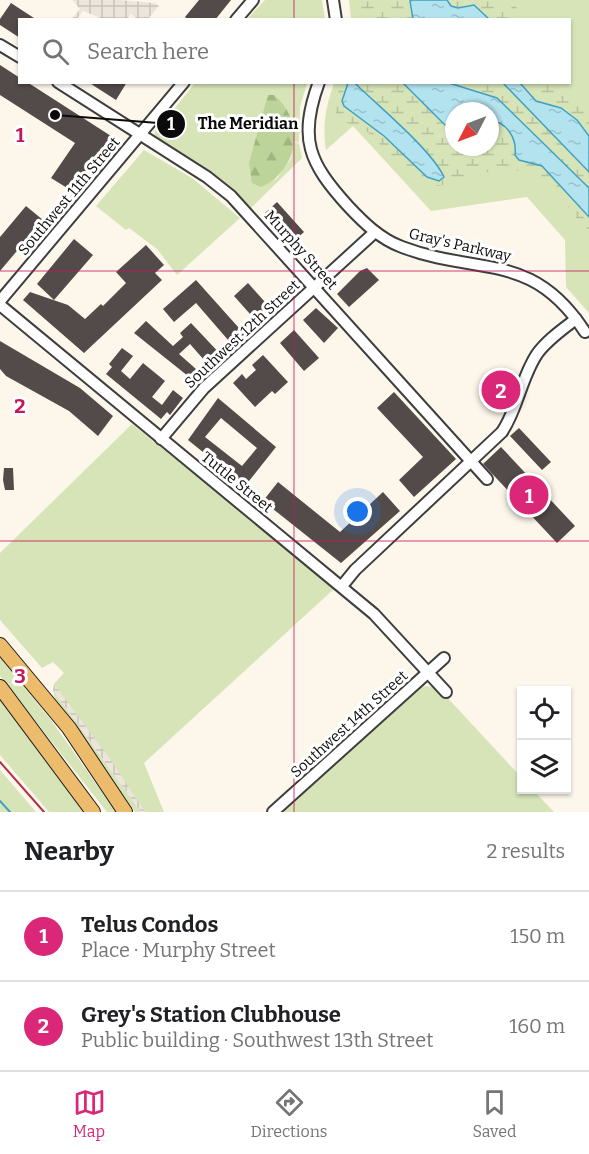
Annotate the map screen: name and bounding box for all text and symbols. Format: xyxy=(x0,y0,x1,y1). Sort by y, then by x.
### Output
search box xyxy=(18,18,571,84)
icon: search xyxy=(39,35,72,68)
text: Search here xyxy=(87,38,209,65)
north arrow xyxy=(445,102,499,156)
callout: The Meridian xyxy=(156,107,310,141)
text: 1 xyxy=(167,113,175,135)
text: The Meridian xyxy=(198,114,299,133)
street label: Southwest 11th Street xyxy=(14,133,124,259)
street label: Murphy Street xyxy=(261,207,342,294)
street label: Gray's Parkway xyxy=(407,224,513,266)
street label: Southwest 12th Street xyxy=(181,276,304,392)
pin: 2 xyxy=(482,368,520,412)
text: 2 xyxy=(14,394,26,418)
street label: Tuttle Street xyxy=(198,448,277,517)
pin: 1 xyxy=(510,472,548,518)
your location xyxy=(343,497,372,526)
text: 3 xyxy=(14,664,26,688)
street label: Southwest 14th Street xyxy=(287,666,412,781)
map controls xyxy=(517,686,571,794)
button: locate xyxy=(517,686,571,740)
button: layers xyxy=(517,740,571,794)
text: Nearby xyxy=(24,836,114,867)
text: 2 results xyxy=(486,839,565,863)
text: Telus Condos xyxy=(81,911,218,938)
text: 1 xyxy=(39,924,48,948)
text: 150 m xyxy=(510,924,565,948)
text: Place · Murphy Street xyxy=(81,938,276,962)
text: Grey's Station Clubhouse xyxy=(81,1001,341,1028)
text: 2 xyxy=(38,1014,49,1038)
text: 160 m xyxy=(509,1014,565,1038)
text: Public building · Southwest 13th Street xyxy=(81,1028,433,1052)
tab: Map xyxy=(73,1086,106,1141)
tab: Directions xyxy=(251,1086,328,1141)
tab: Saved xyxy=(473,1086,516,1141)

